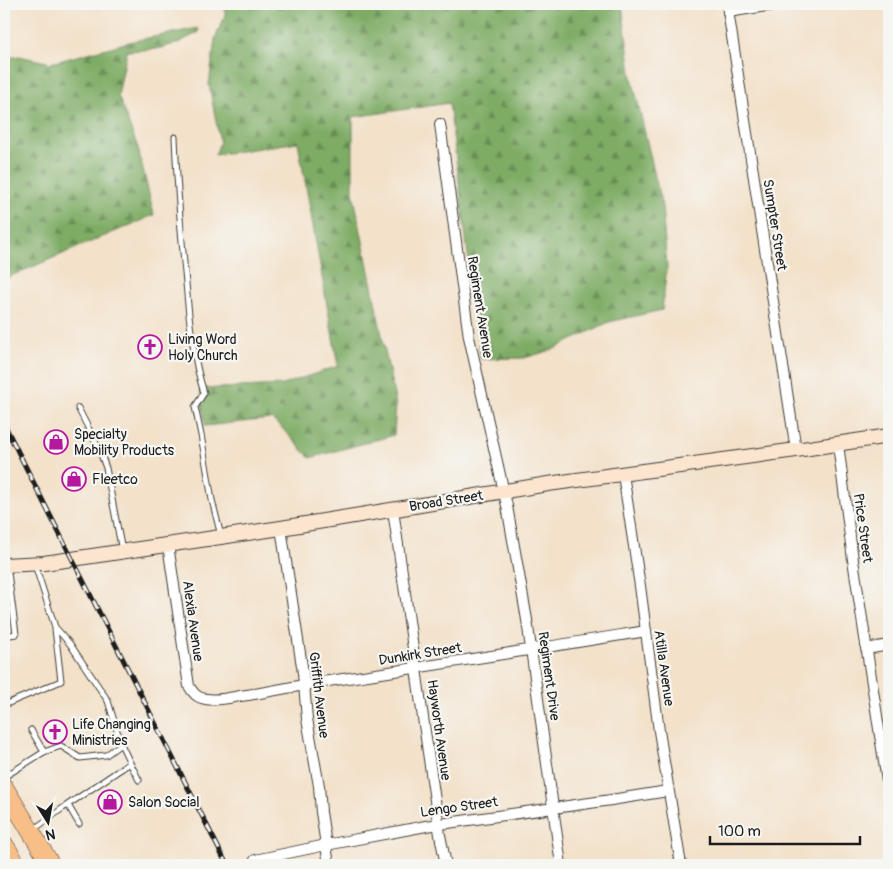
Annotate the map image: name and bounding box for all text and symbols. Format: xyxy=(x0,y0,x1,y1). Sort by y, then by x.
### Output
street label: Sumpter Street xyxy=(759,178,791,272)
street label: Regiment Avenue xyxy=(464,255,496,359)
place label: Living Word Holy Church xyxy=(168,331,238,364)
church icon: Living Word Holy Church xyxy=(137,334,163,360)
place label: Specialty Mobility Products xyxy=(74,426,175,459)
shop icon: Specialty Mobility Products xyxy=(43,429,69,455)
shop icon: Fleetco xyxy=(61,466,87,492)
place label: Fleetco xyxy=(92,471,138,488)
street label: Broad Street xyxy=(408,487,484,515)
street label: Price Street xyxy=(850,492,876,564)
street label: Alexia Avenue xyxy=(179,580,207,663)
street label: Atilla Avenue xyxy=(650,629,678,707)
street label: Regiment Drive xyxy=(534,630,564,722)
street label: Dunkirk Street xyxy=(377,639,463,669)
street label: Griffith Avenue xyxy=(305,651,333,739)
street label: Hayworth Avenue xyxy=(424,679,454,782)
place label: Life Changing Ministries xyxy=(72,716,151,749)
church icon: Life Changing Ministries xyxy=(42,719,68,745)
shop icon: Salon Social xyxy=(97,789,123,815)
street label: Lengo Street xyxy=(419,793,499,821)
place label: Salon Social xyxy=(128,794,199,811)
north arrow xyxy=(22,796,72,846)
scale bar xyxy=(710,814,860,846)
text: 100 m xyxy=(718,822,761,841)
text: N xyxy=(44,825,57,844)

